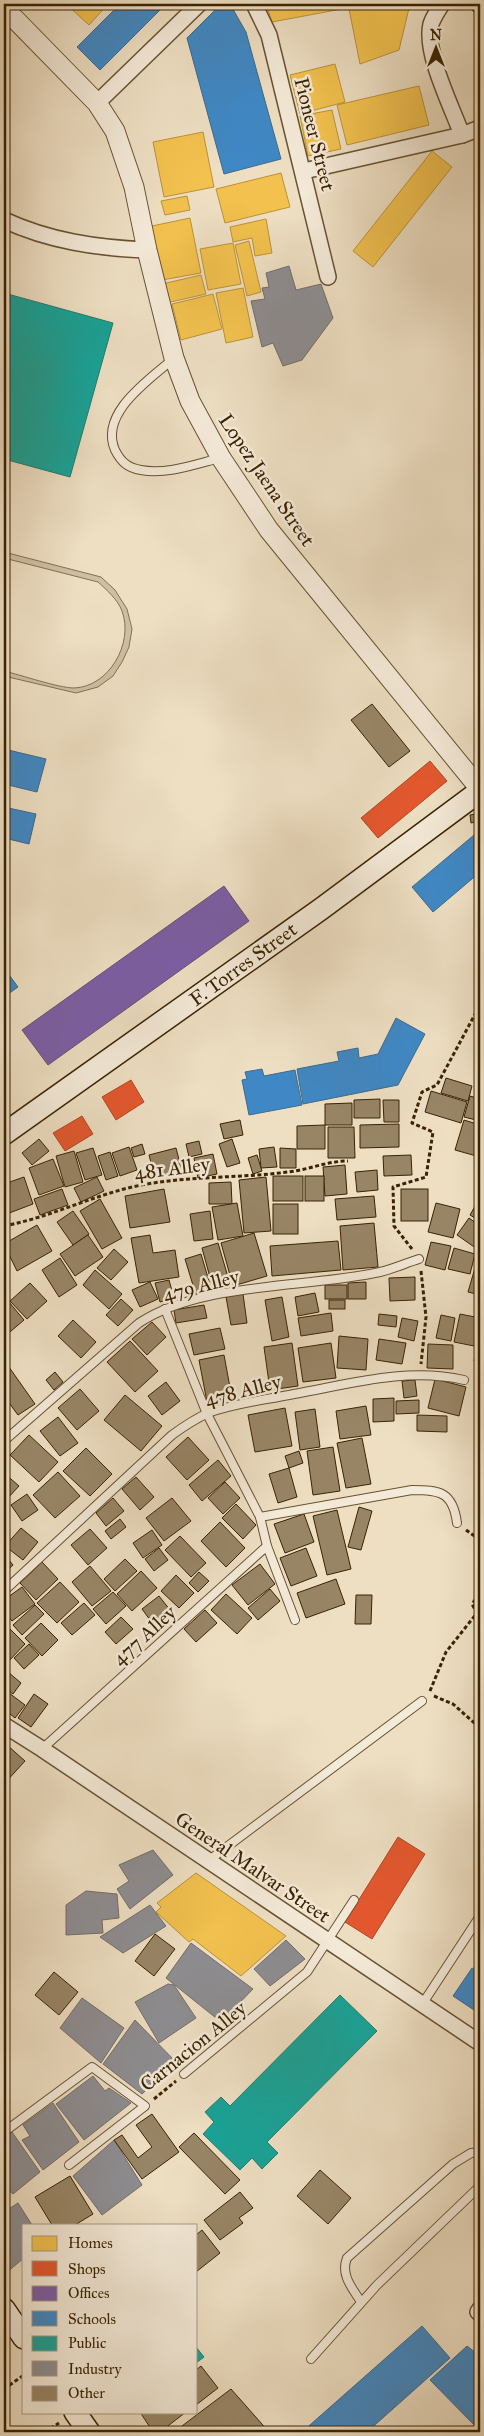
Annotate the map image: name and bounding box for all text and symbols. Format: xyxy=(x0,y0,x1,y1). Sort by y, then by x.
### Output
north arrow xyxy=(412,22,462,72)
text: N xyxy=(430,27,442,44)
street label: Pioneer Street xyxy=(289,75,341,193)
street label: Lopez Jaena Street xyxy=(213,409,320,551)
street label: F. Torres Street xyxy=(185,917,301,1011)
street label: 481 Alley xyxy=(133,1151,212,1185)
street label: 479 Alley xyxy=(160,1264,242,1306)
street label: 478 Alley xyxy=(202,1369,284,1411)
street label: 477 Alley xyxy=(107,1600,181,1670)
street label: General Malvar Street xyxy=(171,1806,335,1928)
street label: Carnacion Alley xyxy=(135,1995,251,2096)
legend xyxy=(22,2224,198,2414)
text: Homes xyxy=(68,2234,113,2252)
text: Shops xyxy=(68,2260,106,2278)
text: Offices xyxy=(68,2284,109,2302)
text: Schools xyxy=(68,2310,116,2328)
text: Public xyxy=(68,2334,106,2352)
text: Industry xyxy=(68,2360,122,2378)
text: Other xyxy=(68,2384,105,2402)

